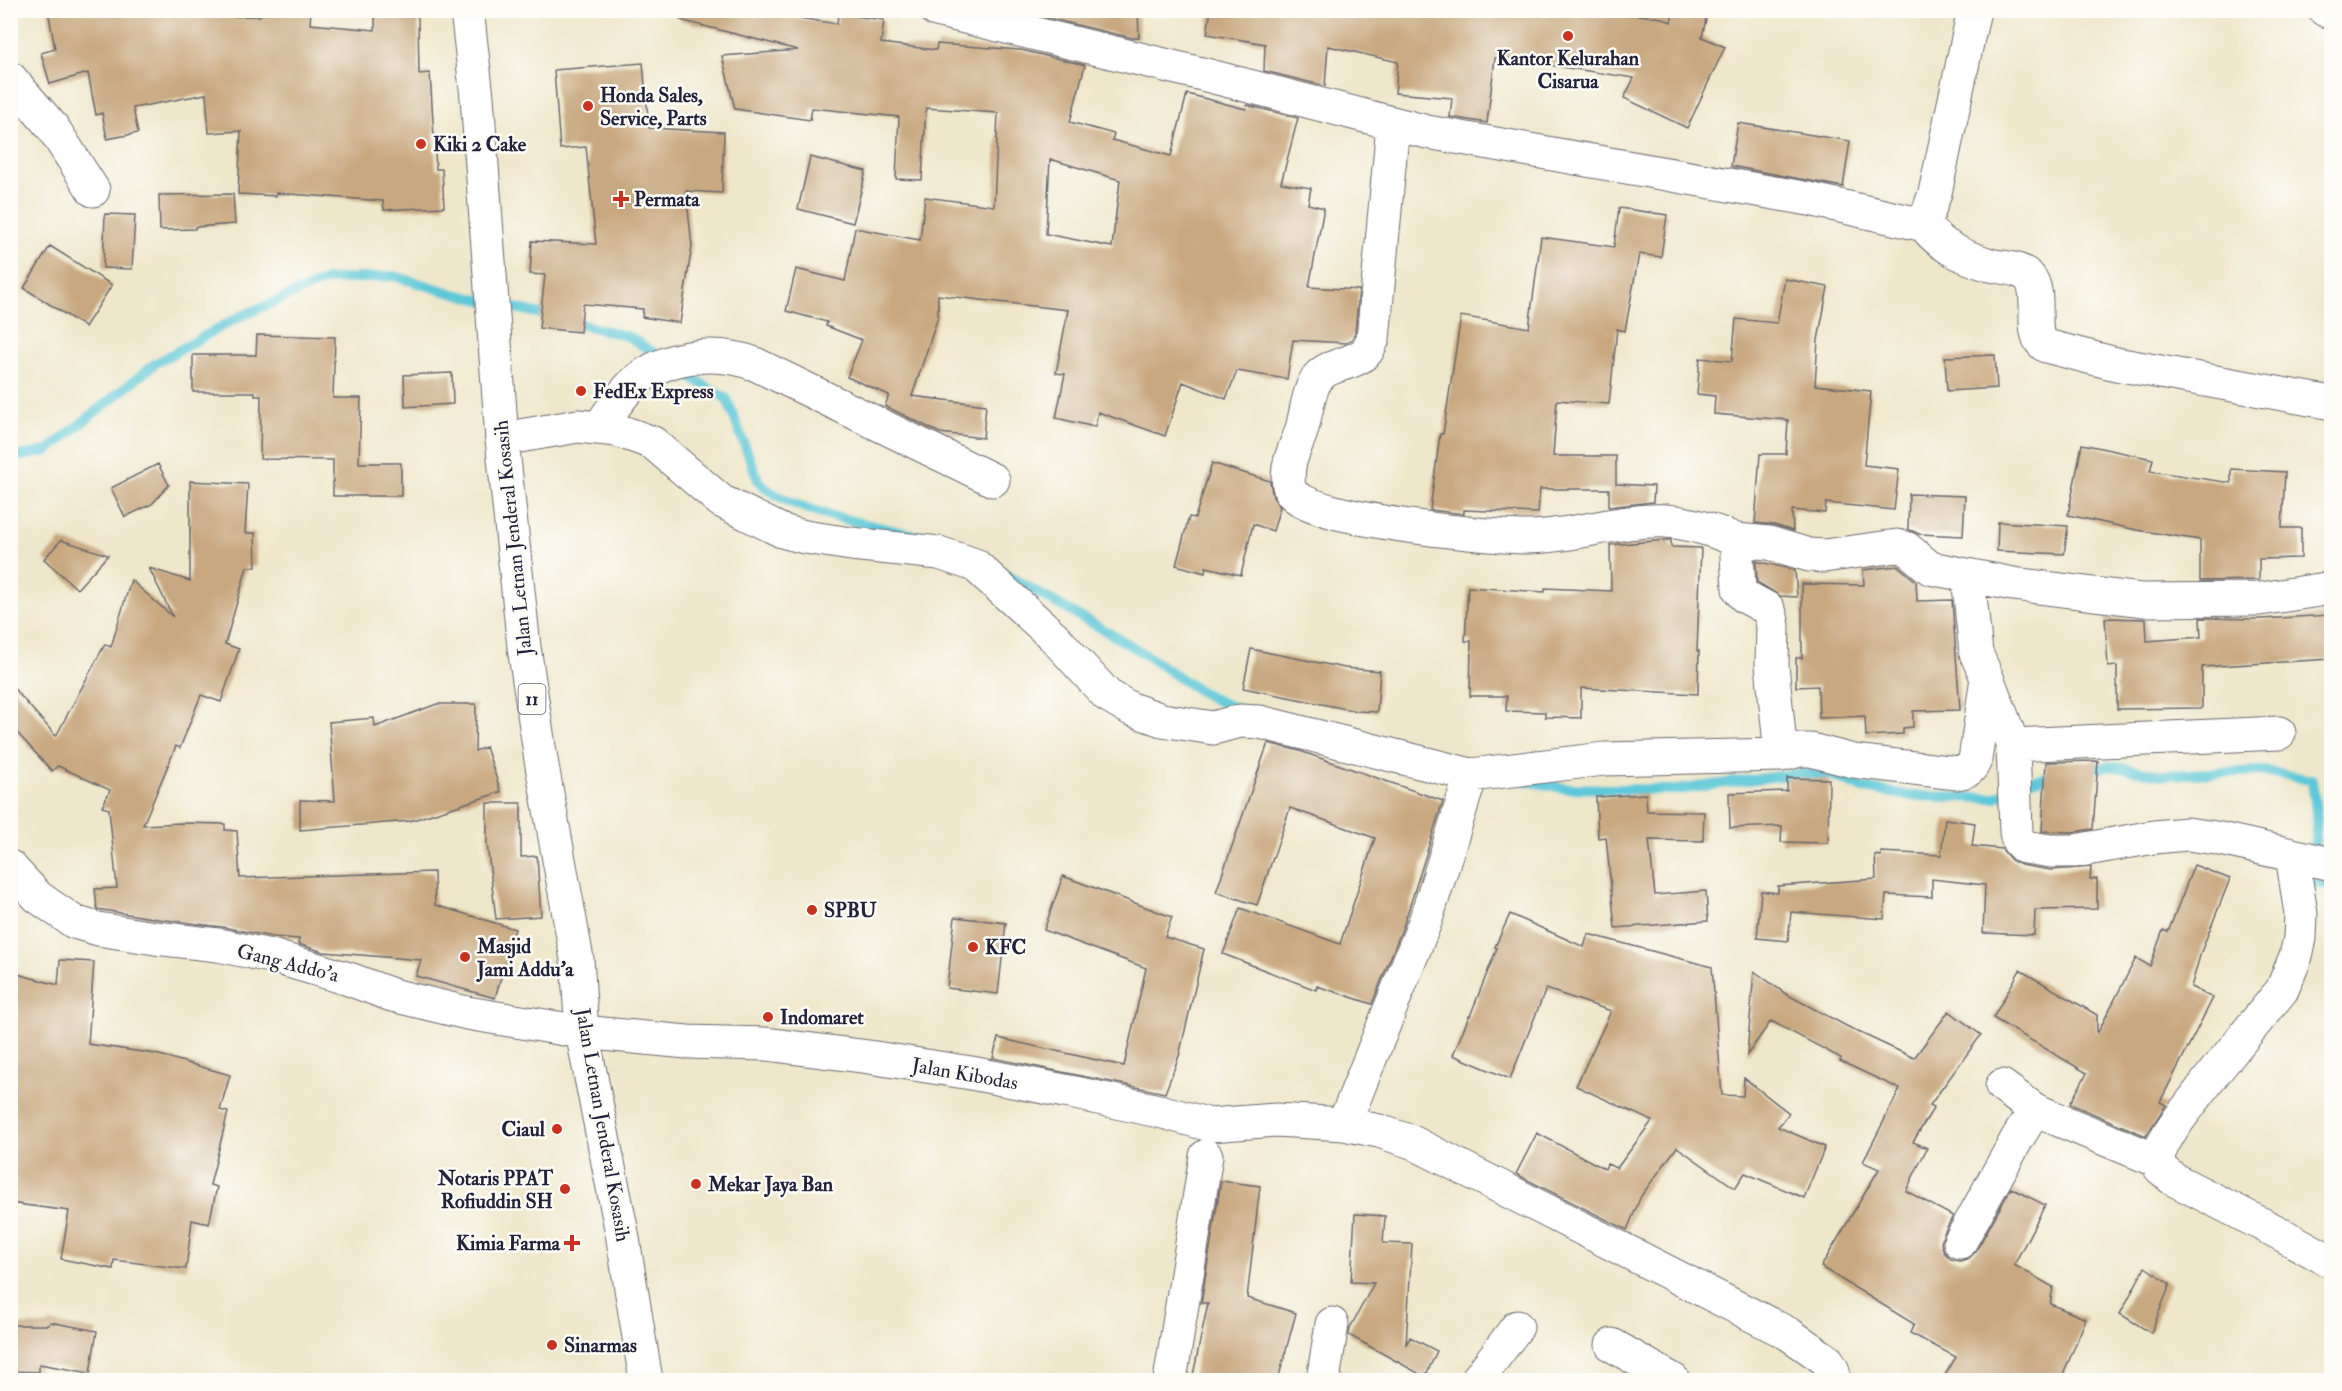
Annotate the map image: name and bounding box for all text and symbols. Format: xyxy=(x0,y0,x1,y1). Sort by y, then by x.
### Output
marker: Kantor Kelurahan Cisarua xyxy=(1561,29,1575,43)
place label: Kantor Kelurahan Cisarua xyxy=(1497,46,1640,94)
place label: Honda Sales, Service, Parts xyxy=(600,83,707,131)
marker: Honda Sales, Service, Parts xyxy=(581,99,595,113)
place label: Kiki 2 Cake xyxy=(433,132,527,157)
marker: Kiki 2 Cake xyxy=(414,137,428,151)
place label: Permata xyxy=(634,187,700,212)
marker: Permata xyxy=(612,190,630,208)
place label: FedEx Express xyxy=(593,379,714,405)
marker: FedEx Express xyxy=(574,384,588,398)
street label: Jalan Letnan Jenderal Kosasih xyxy=(488,418,538,658)
road number: 11 xyxy=(518,684,546,714)
place label: SPBU xyxy=(824,898,877,923)
marker: SPBU xyxy=(805,903,819,917)
place label: Masjid Jami Addu’a xyxy=(476,934,574,982)
place label: KFC xyxy=(985,935,1026,960)
street label: Gang Addo'a xyxy=(234,938,342,988)
marker: KFC xyxy=(966,940,980,954)
marker: Masjid Jami Addu’a xyxy=(458,950,472,964)
street label: Jalan Letnan Jenderal Kosasih xyxy=(570,1005,636,1244)
place label: Indomaret xyxy=(780,1005,864,1030)
marker: Indomaret xyxy=(761,1010,775,1024)
street label: Jalan Kibodas xyxy=(909,1052,1020,1096)
place label: Ciaul xyxy=(501,1117,546,1142)
marker: Ciaul xyxy=(550,1122,564,1136)
place label: Notaris PPAT Rofiuddin SH xyxy=(437,1166,553,1214)
place label: Mekar Jaya Ban xyxy=(707,1172,834,1198)
marker: Mekar Jaya Ban xyxy=(689,1177,703,1191)
marker: Notaris PPAT Rofiuddin SH xyxy=(558,1182,572,1196)
place label: Kimia Farma xyxy=(456,1231,561,1256)
marker: Kimia Farma xyxy=(565,1236,579,1250)
place label: Sinarmas xyxy=(564,1333,637,1358)
marker: Sinarmas xyxy=(545,1338,559,1352)

